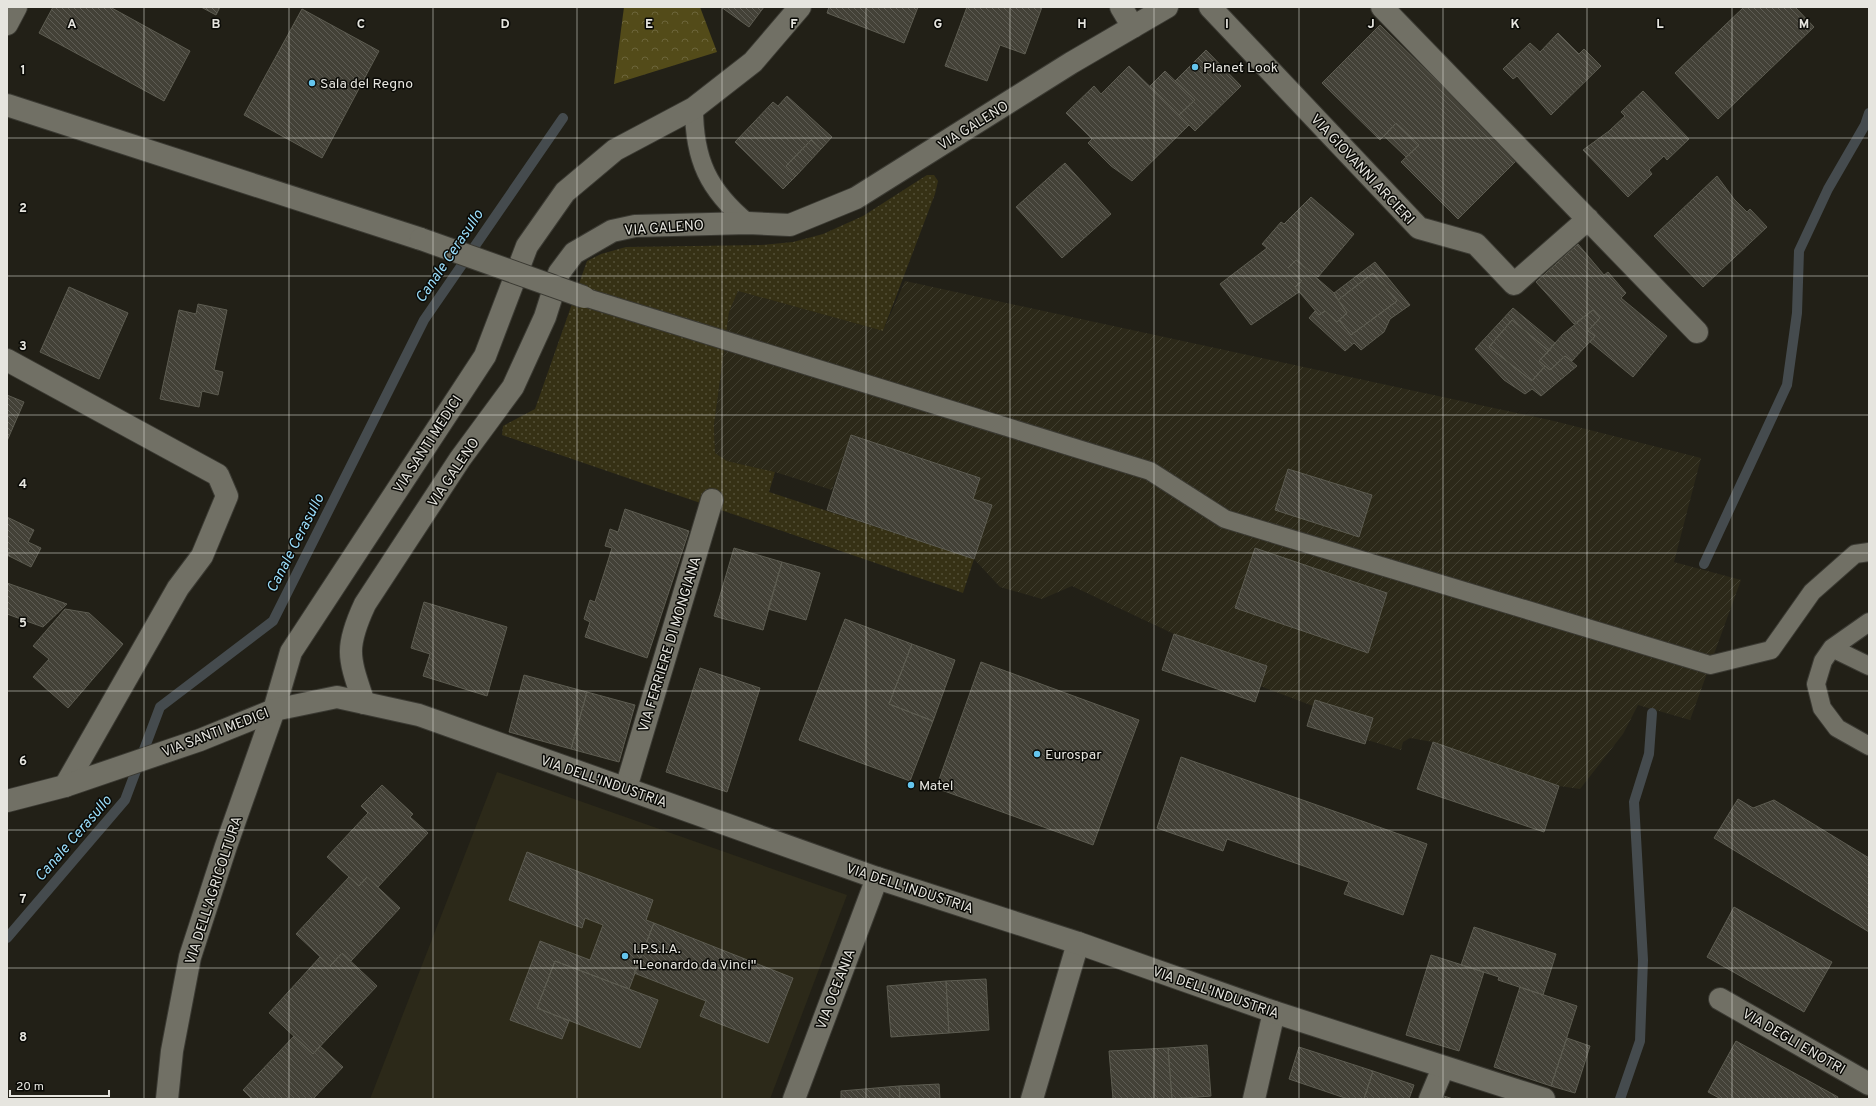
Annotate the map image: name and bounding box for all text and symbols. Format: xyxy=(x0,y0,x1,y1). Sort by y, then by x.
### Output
text: A xyxy=(67,17,77,33)
text: B xyxy=(212,17,221,33)
text: C xyxy=(357,17,365,33)
text: D xyxy=(500,17,510,33)
text: E xyxy=(645,17,653,33)
text: F xyxy=(790,17,798,33)
text: G xyxy=(934,17,943,33)
text: H xyxy=(1077,17,1087,33)
text: I xyxy=(1225,17,1229,33)
text: J xyxy=(1367,17,1375,33)
text: K xyxy=(1510,17,1520,33)
text: L xyxy=(1656,17,1664,33)
text: M xyxy=(1799,17,1809,33)
place label: Planet Look xyxy=(1203,60,1278,77)
marker: Planet Look xyxy=(1190,62,1200,72)
text: 1 xyxy=(20,63,26,79)
place label: Sala del Regno xyxy=(320,76,413,93)
marker: Sala del Regno xyxy=(307,78,317,88)
street label: VIA GALENO xyxy=(935,98,1012,155)
street label: VIA GIOVANNI ARCIERI xyxy=(1306,111,1417,229)
text: 2 xyxy=(19,201,27,217)
water label: Canale Cerasullo xyxy=(412,207,488,307)
street label: VIA GALENO xyxy=(624,217,705,240)
text: 3 xyxy=(19,339,27,355)
street label: VIA SANTI MEDICI xyxy=(390,393,466,497)
street label: VIA GALENO xyxy=(425,435,484,511)
text: 4 xyxy=(19,477,27,493)
water label: Canale Cerasullo xyxy=(263,491,329,596)
street label: VIA FERRIERE DI MONGIANA xyxy=(636,555,705,734)
text: 5 xyxy=(19,616,27,632)
street label: VIA SANTI MEDICI xyxy=(160,705,271,762)
place label: Eurospar xyxy=(1045,747,1102,764)
marker: Eurospar xyxy=(1032,749,1042,759)
street label: VIA DELL'INDUSTRIA xyxy=(538,753,669,812)
text: 6 xyxy=(19,754,27,770)
place label: Matel xyxy=(919,778,953,795)
marker: Matel xyxy=(906,780,916,790)
water label: Canale Cerasullo xyxy=(31,792,117,886)
street label: VIA DELL'AGRICOLTURA xyxy=(182,814,246,967)
street label: VIA DELL'INDUSTRIA xyxy=(844,861,975,918)
text: 7 xyxy=(20,892,27,908)
place label: I.P.S.I.A. "Leonardo da Vinci" xyxy=(633,941,757,974)
street label: VIA OCEANIA xyxy=(813,947,860,1032)
marker: I.P.S.I.A. "Leonardo da Vinci" xyxy=(620,951,630,961)
street label: VIA DELL'INDUSTRIA xyxy=(1150,964,1281,1023)
street label: VIA DEGLI ENOTRI xyxy=(1739,1006,1848,1079)
text: 8 xyxy=(19,1030,27,1046)
scale bar xyxy=(10,1072,109,1098)
text: 20 m xyxy=(16,1079,44,1095)

